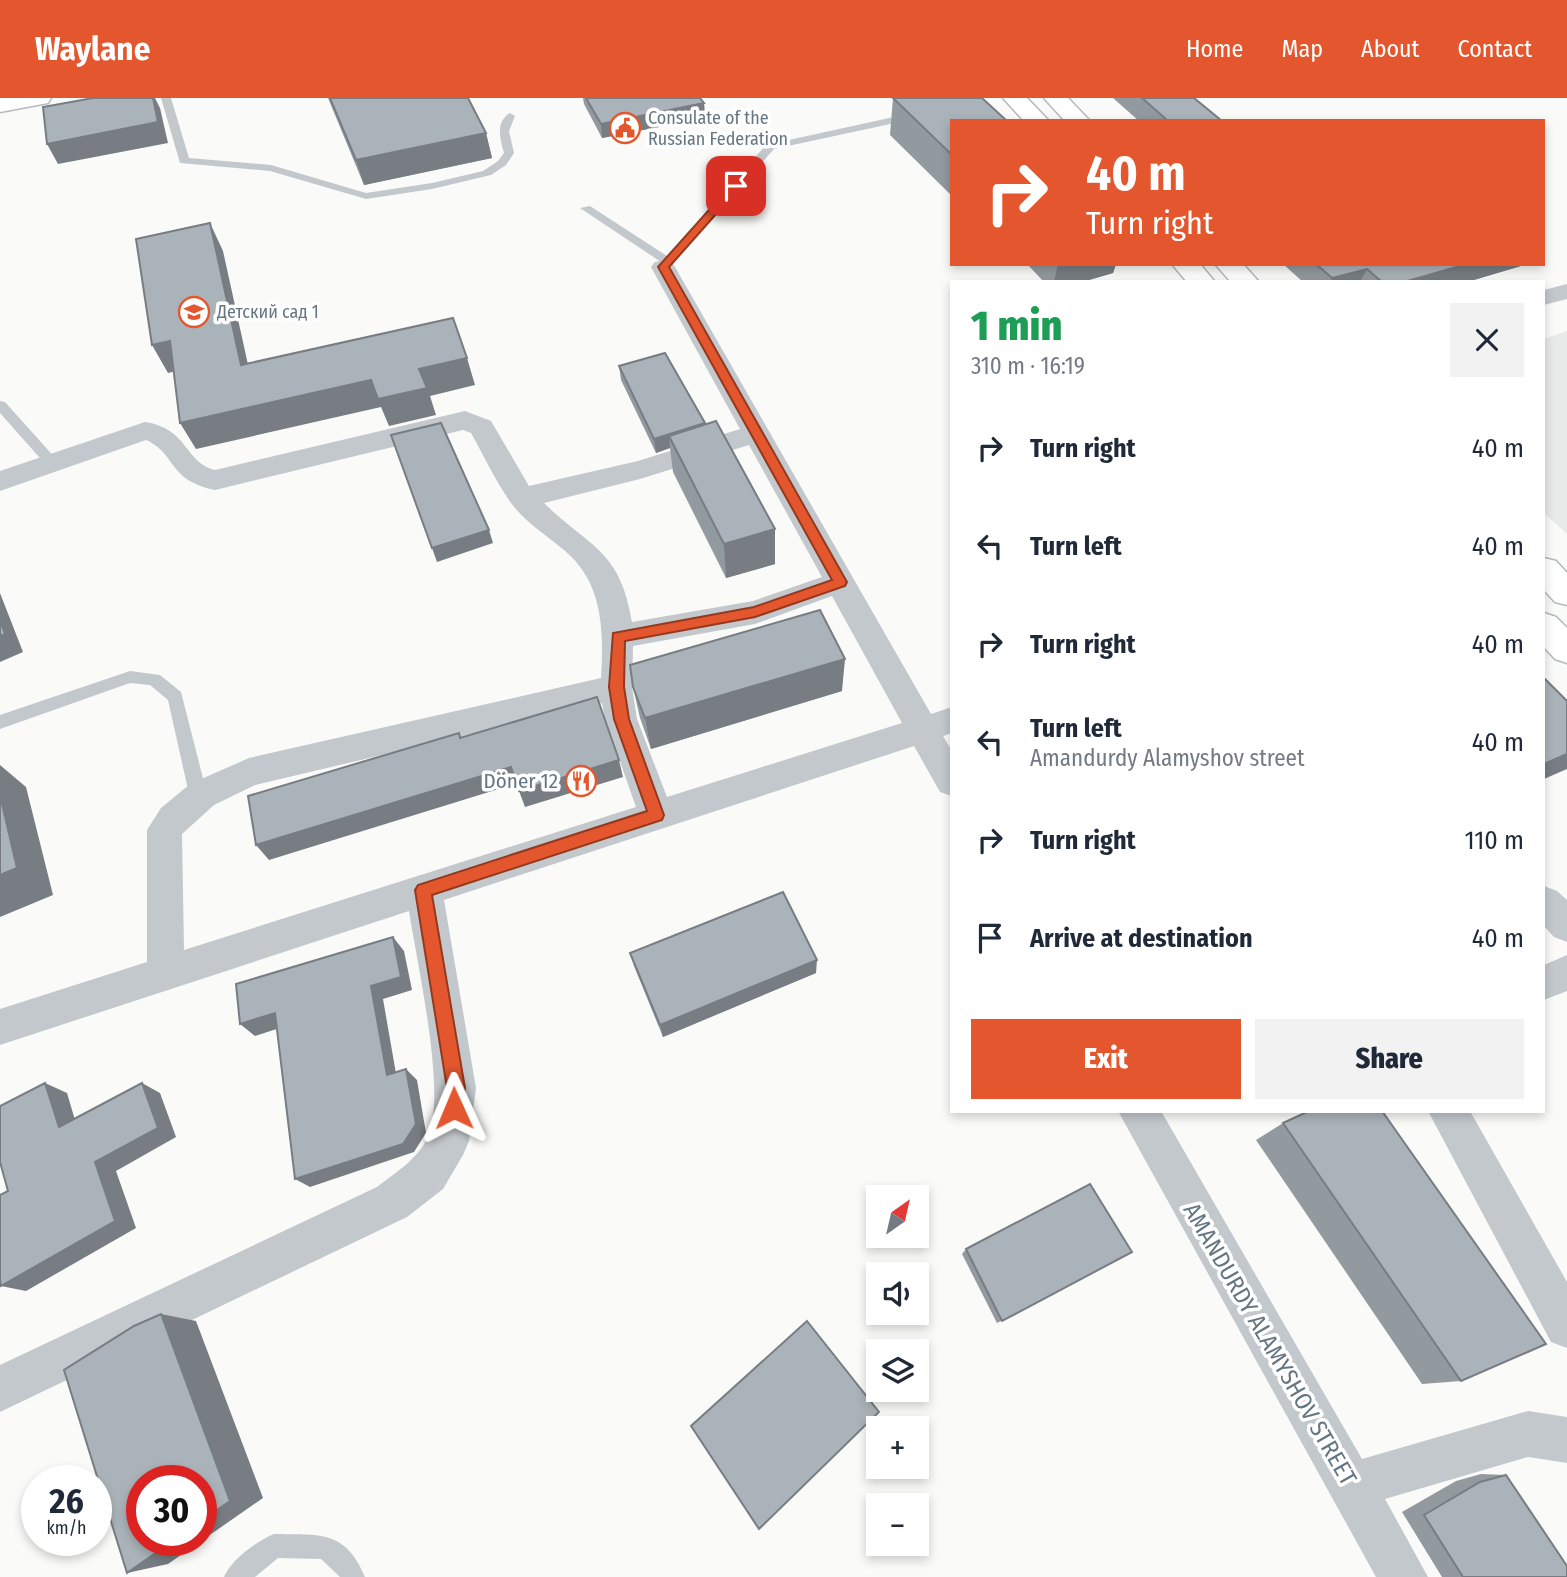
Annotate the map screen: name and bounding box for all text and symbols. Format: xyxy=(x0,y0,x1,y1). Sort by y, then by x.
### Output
text: Waylane xyxy=(35,29,150,69)
text: Home xyxy=(1186,35,1243,63)
text: Map xyxy=(1281,35,1323,63)
text: About xyxy=(1361,35,1419,63)
text: Contact xyxy=(1457,35,1532,63)
place label: Consulate of the Russian Federation xyxy=(648,107,788,150)
public building icon: Consulate of the Russian Federation xyxy=(608,111,642,145)
text: 40 m xyxy=(1086,144,1186,203)
icon: right xyxy=(971,147,1062,238)
pin xyxy=(706,156,766,216)
icon: arrive xyxy=(717,167,755,205)
text: Turn right xyxy=(1086,204,1213,242)
school or university icon: Детский сад 1 xyxy=(177,295,211,329)
place label: Детский сад 1 xyxy=(216,301,319,323)
text: 1 min xyxy=(971,301,1062,351)
button: close xyxy=(1450,303,1524,377)
text: 310 m · 16:19 xyxy=(971,352,1085,380)
icon: right xyxy=(971,429,1009,467)
text: Turn right xyxy=(1030,433,1136,464)
text: 40 m xyxy=(1472,433,1524,464)
icon: left xyxy=(971,527,1009,565)
text: Turn left xyxy=(1030,531,1122,562)
text: 40 m xyxy=(1472,531,1524,562)
icon: right xyxy=(971,625,1009,663)
text: Turn right xyxy=(1030,629,1136,660)
text: 40 m xyxy=(1472,629,1524,660)
text: Turn left xyxy=(1030,713,1122,744)
icon: left xyxy=(971,723,1009,761)
text: 40 m xyxy=(1472,727,1524,758)
text: Amandurdy Alamyshov street xyxy=(1030,744,1304,772)
restaurant icon: Döner 12 xyxy=(564,764,598,798)
place label: Döner 12 xyxy=(484,768,558,794)
icon: right xyxy=(971,821,1009,859)
text: Turn right xyxy=(1030,825,1136,856)
text: 110 m xyxy=(1464,825,1524,856)
icon: arrive xyxy=(971,919,1009,957)
text: Arrive at destination xyxy=(1030,923,1253,954)
text: 40 m xyxy=(1472,923,1524,954)
button: Exit xyxy=(971,1019,1241,1099)
button: Share xyxy=(1255,1019,1524,1099)
position arrow xyxy=(417,1071,491,1145)
north arrow xyxy=(866,1185,929,1248)
map controls xyxy=(866,1185,929,1556)
street label: AMANDURDY ALAMYSHOV STREET xyxy=(1178,1198,1362,1490)
button: sound xyxy=(866,1262,929,1325)
button: layers xyxy=(866,1339,929,1402)
button: + xyxy=(866,1416,929,1479)
speed limit sign: 30 xyxy=(126,1465,217,1556)
text: 26 xyxy=(49,1480,84,1522)
button: − xyxy=(866,1493,929,1556)
text: km/h xyxy=(46,1517,87,1539)

